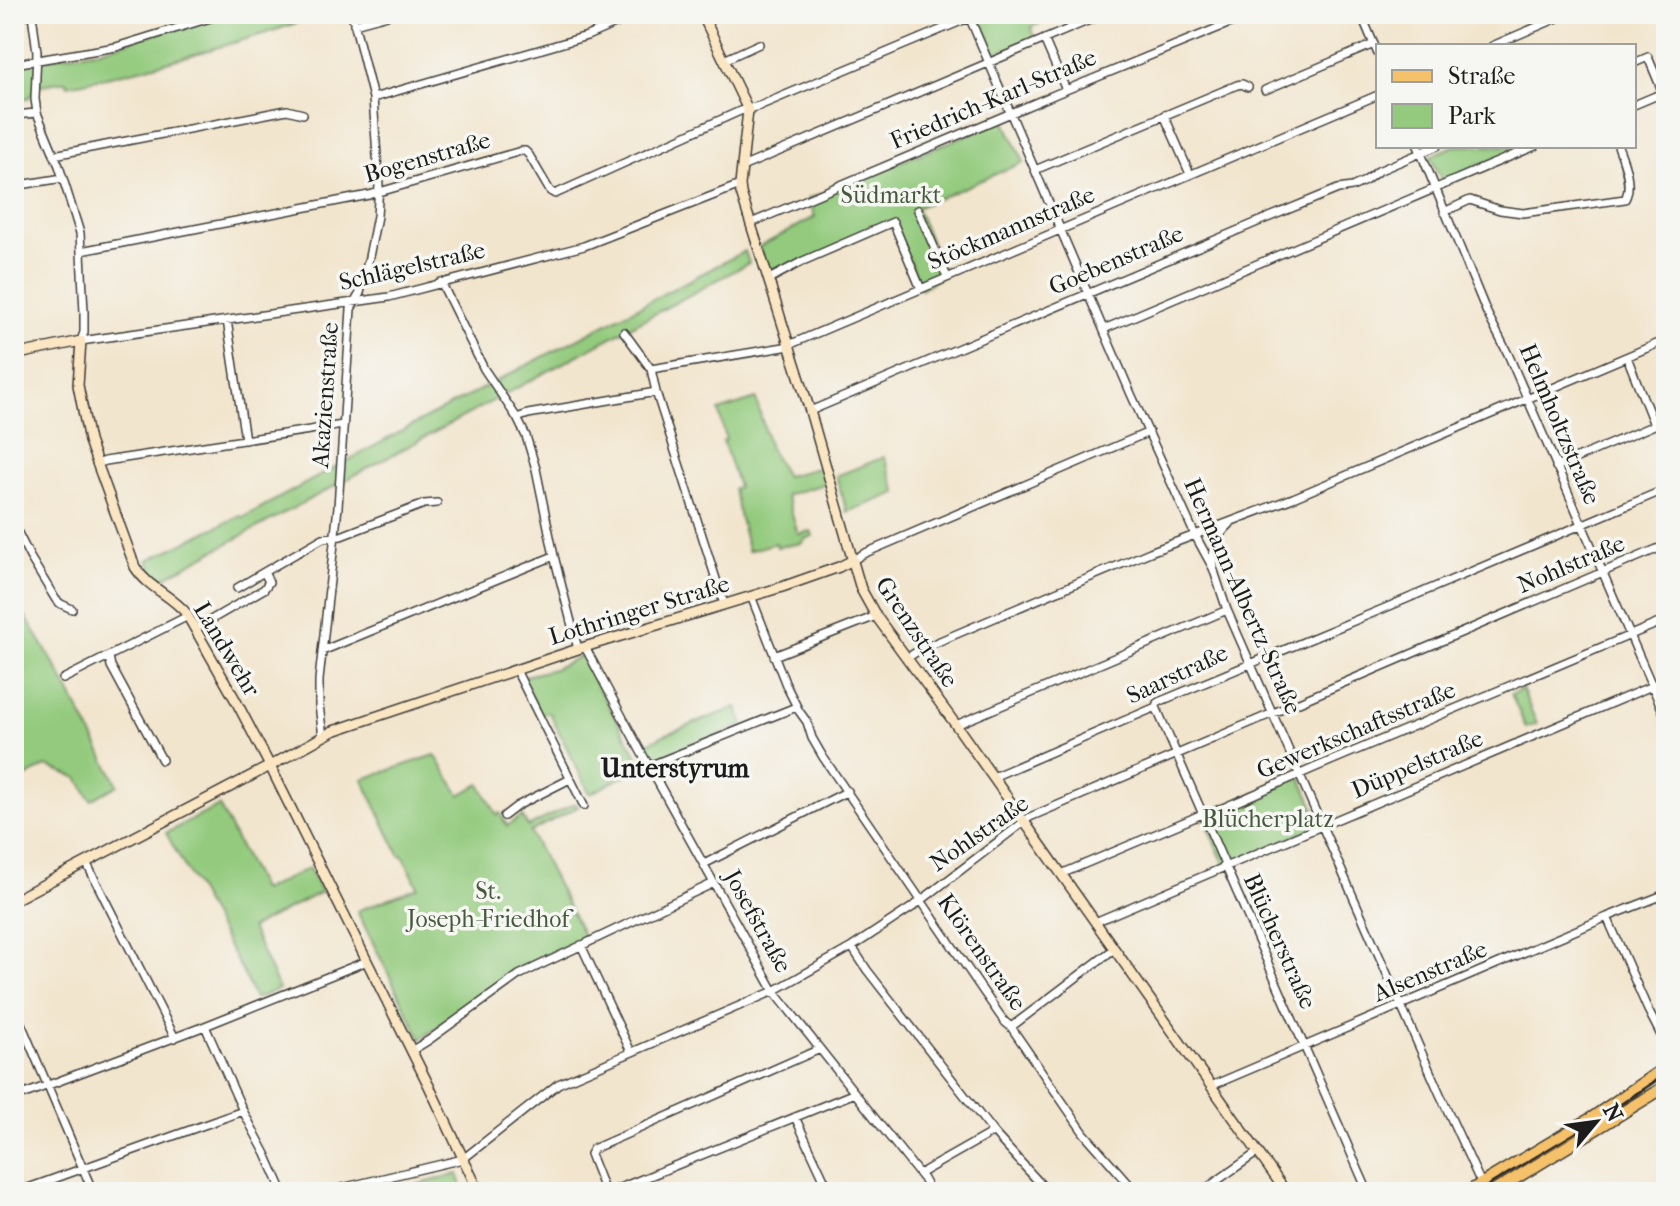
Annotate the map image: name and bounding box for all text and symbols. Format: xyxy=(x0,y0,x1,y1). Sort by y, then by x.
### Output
street label: Friedrich-Karl-Straße xyxy=(886,43,1100,155)
legend xyxy=(1376,44,1636,148)
text: Straße xyxy=(1448,62,1515,90)
text: Park xyxy=(1448,102,1496,130)
street label: Bogenstraße xyxy=(361,126,494,188)
street label: Stöckmannstraße xyxy=(923,180,1099,276)
park label: Südmarkt xyxy=(841,181,942,209)
street label: Goebenstraße xyxy=(1045,219,1187,301)
street label: Schlägelstraße xyxy=(336,236,488,296)
street label: Akazienstraße xyxy=(306,321,344,470)
street label: Helmholtzstraße xyxy=(1514,339,1607,509)
street label: Hermann-Albertz-Straße xyxy=(1178,474,1308,718)
street label: Nohlstraße xyxy=(1513,529,1629,599)
street label: Lothringer Straße xyxy=(545,569,733,651)
street label: Grenzstraße xyxy=(870,571,964,693)
street label: Landwehr xyxy=(188,597,267,702)
street label: Saarstraße xyxy=(1122,638,1232,710)
street label: Gewerkschaftsstraße xyxy=(1252,675,1460,785)
street label: Düppelstraße xyxy=(1347,724,1487,804)
district label: Unterstyrum xyxy=(600,753,750,784)
street label: Nohlstraße xyxy=(924,789,1034,877)
park label: Blücherplatz xyxy=(1202,805,1334,833)
street label: Josefstraße xyxy=(717,863,798,977)
street label: Blücherstraße xyxy=(1238,869,1322,1013)
park label: St. Joseph-Friedhof xyxy=(405,877,574,933)
street label: Klörenstraße xyxy=(932,888,1032,1016)
street label: Alsenstraße xyxy=(1368,934,1491,1008)
north arrow xyxy=(1556,1082,1636,1162)
text: N xyxy=(1597,1099,1628,1127)

